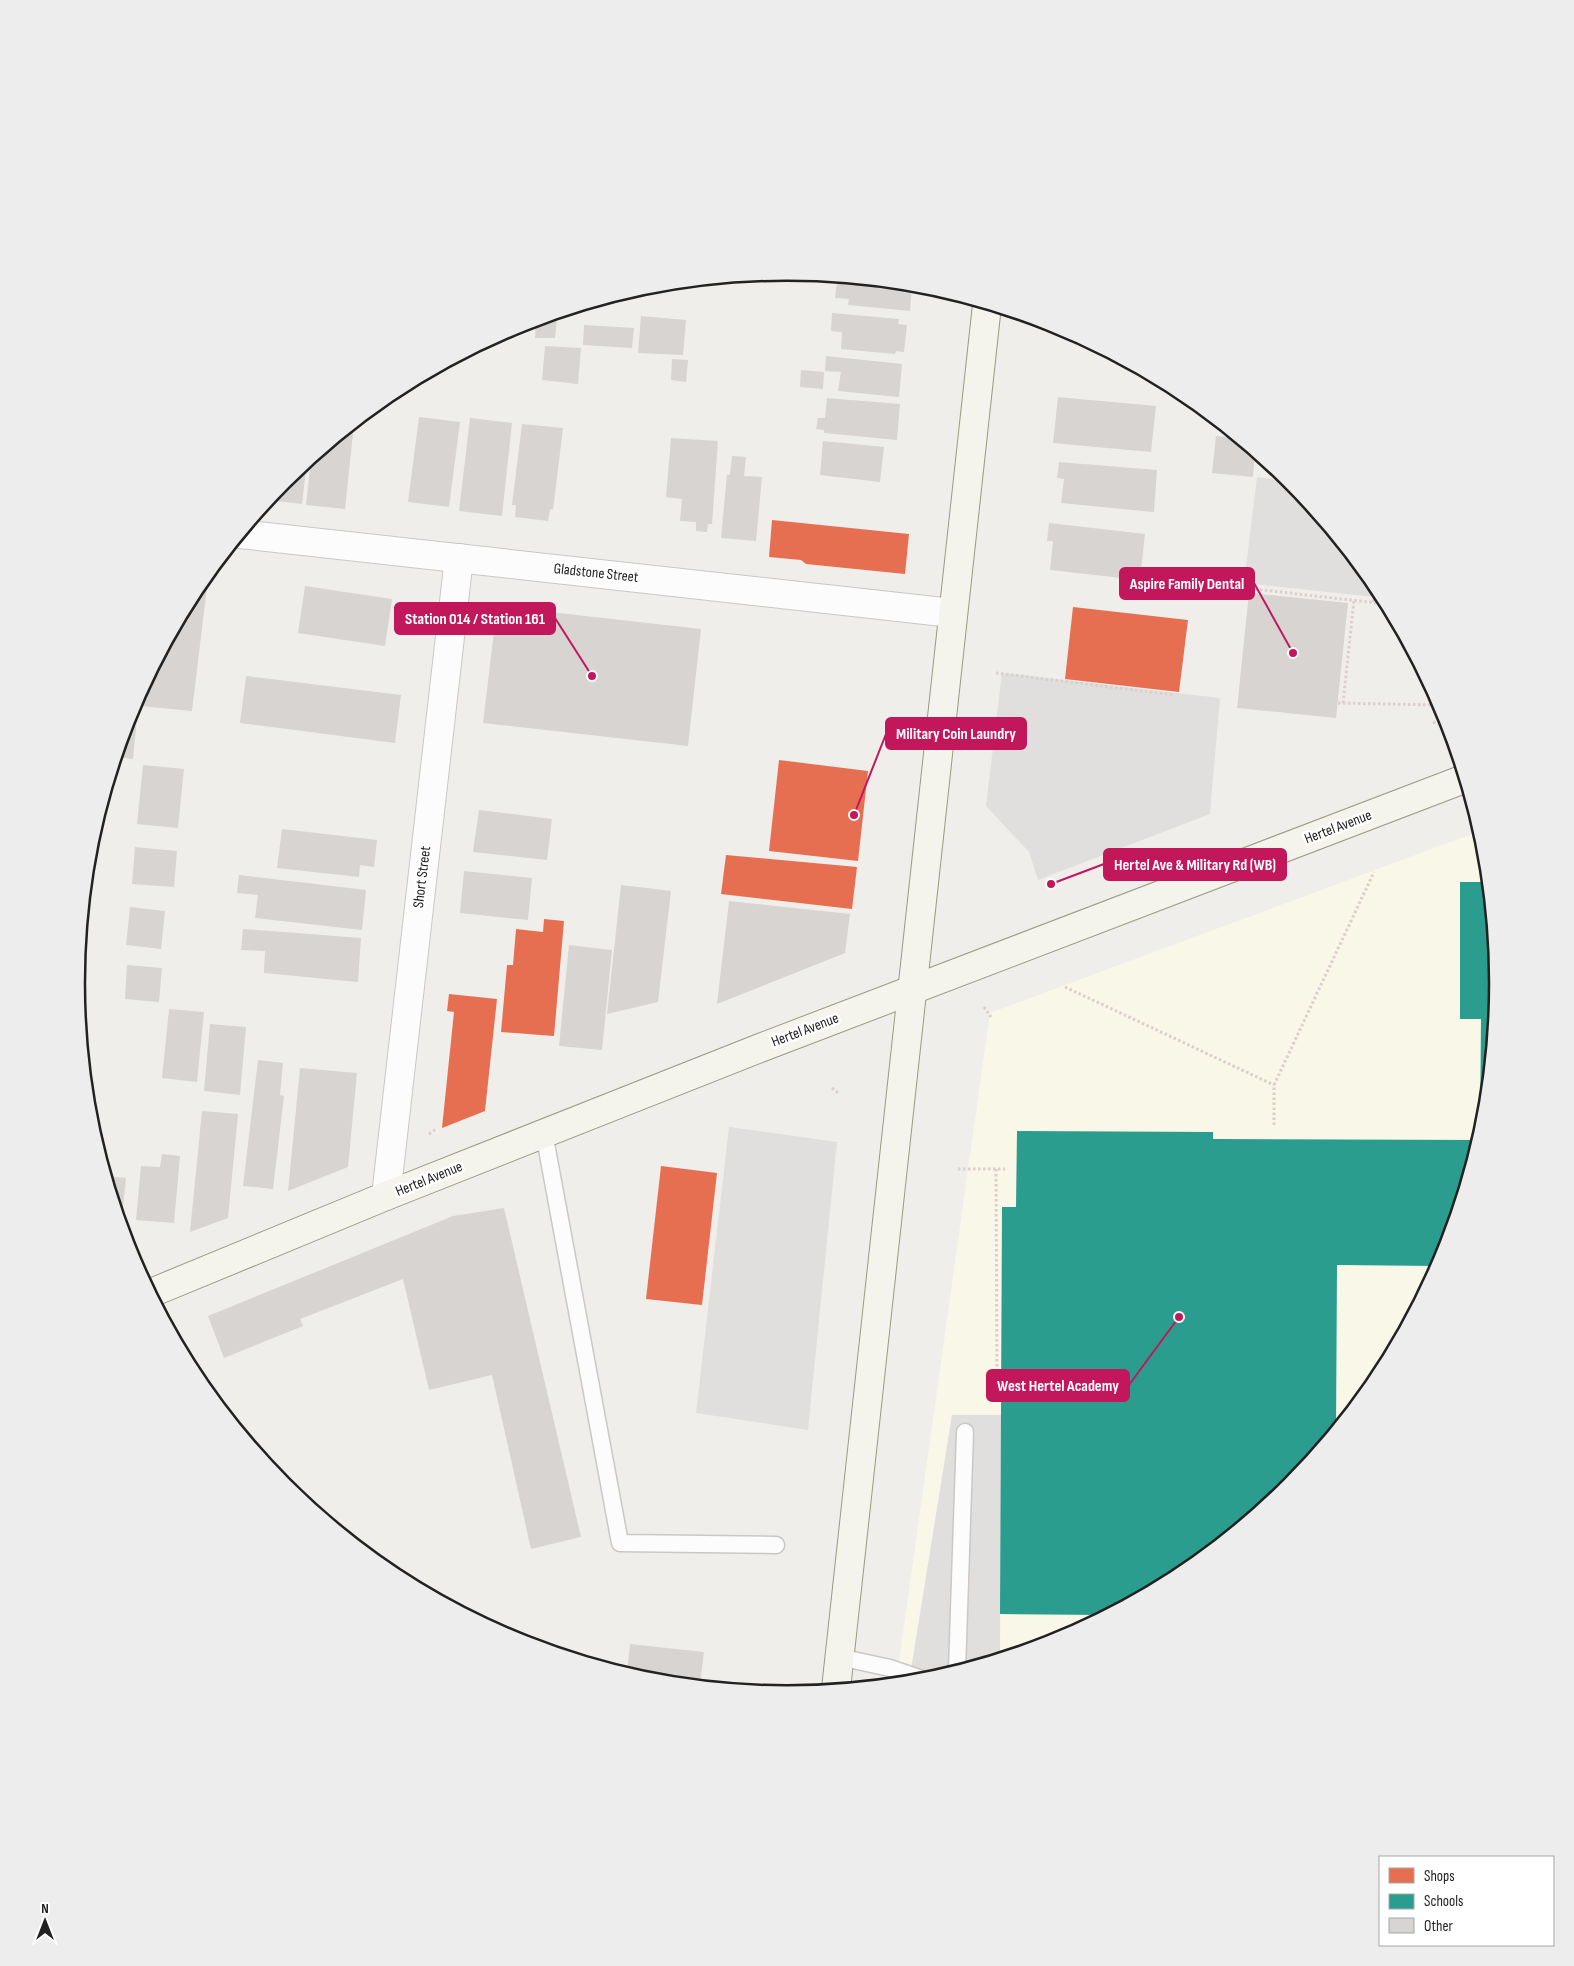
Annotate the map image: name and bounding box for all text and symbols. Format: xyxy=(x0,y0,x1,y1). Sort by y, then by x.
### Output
street label: Gladstone Street xyxy=(553,559,640,587)
callout: Aspire Family Dental xyxy=(1120,568,1254,599)
text: Aspire Family Dental xyxy=(1129,575,1244,594)
callout: Station 014 / Station 161 xyxy=(395,603,555,634)
text: Station 014 / Station 161 xyxy=(405,610,546,629)
callout: Military Coin Laundry xyxy=(886,718,1026,749)
text: Military Coin Laundry xyxy=(896,725,1016,744)
street label: Hertel Avenue xyxy=(1302,806,1374,848)
street label: Short Street xyxy=(409,845,435,909)
callout: Hertel Ave & Military Rd (WB) xyxy=(1104,849,1286,880)
text: Hertel Ave & Military Rd (WB) xyxy=(1114,856,1276,875)
street label: Hertel Avenue xyxy=(769,1009,841,1051)
street label: Hertel Avenue xyxy=(393,1157,465,1201)
callout: West Hertel Academy xyxy=(987,1370,1129,1401)
text: West Hertel Academy xyxy=(997,1377,1119,1396)
legend xyxy=(1379,1856,1554,1946)
text: Shops xyxy=(1424,1867,1455,1886)
text: Schools xyxy=(1424,1892,1463,1911)
north arrow xyxy=(20,1896,70,1946)
text: N xyxy=(41,1900,49,1917)
text: Other xyxy=(1424,1917,1453,1936)

